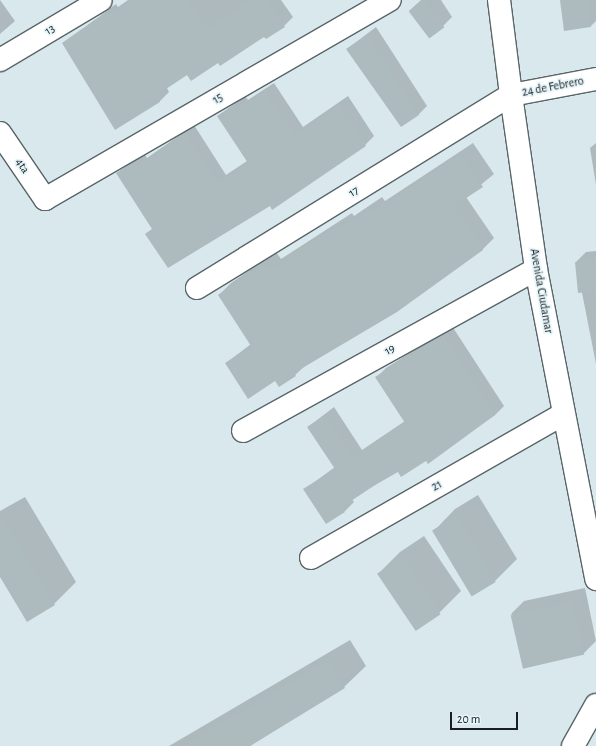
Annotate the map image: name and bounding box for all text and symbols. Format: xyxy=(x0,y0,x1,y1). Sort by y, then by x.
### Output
street label: 13 xyxy=(42,21,58,39)
street label: 24 de Febrero xyxy=(521,74,585,100)
street label: 15 xyxy=(210,90,226,108)
street label: 4ta xyxy=(12,156,32,176)
street label: 17 xyxy=(346,183,362,201)
street label: Avenida Ciudamar xyxy=(526,248,556,334)
street label: 19 xyxy=(382,341,398,359)
street label: 21 xyxy=(429,477,445,495)
scale bar xyxy=(452,704,520,730)
text: 20 m xyxy=(457,713,480,725)

